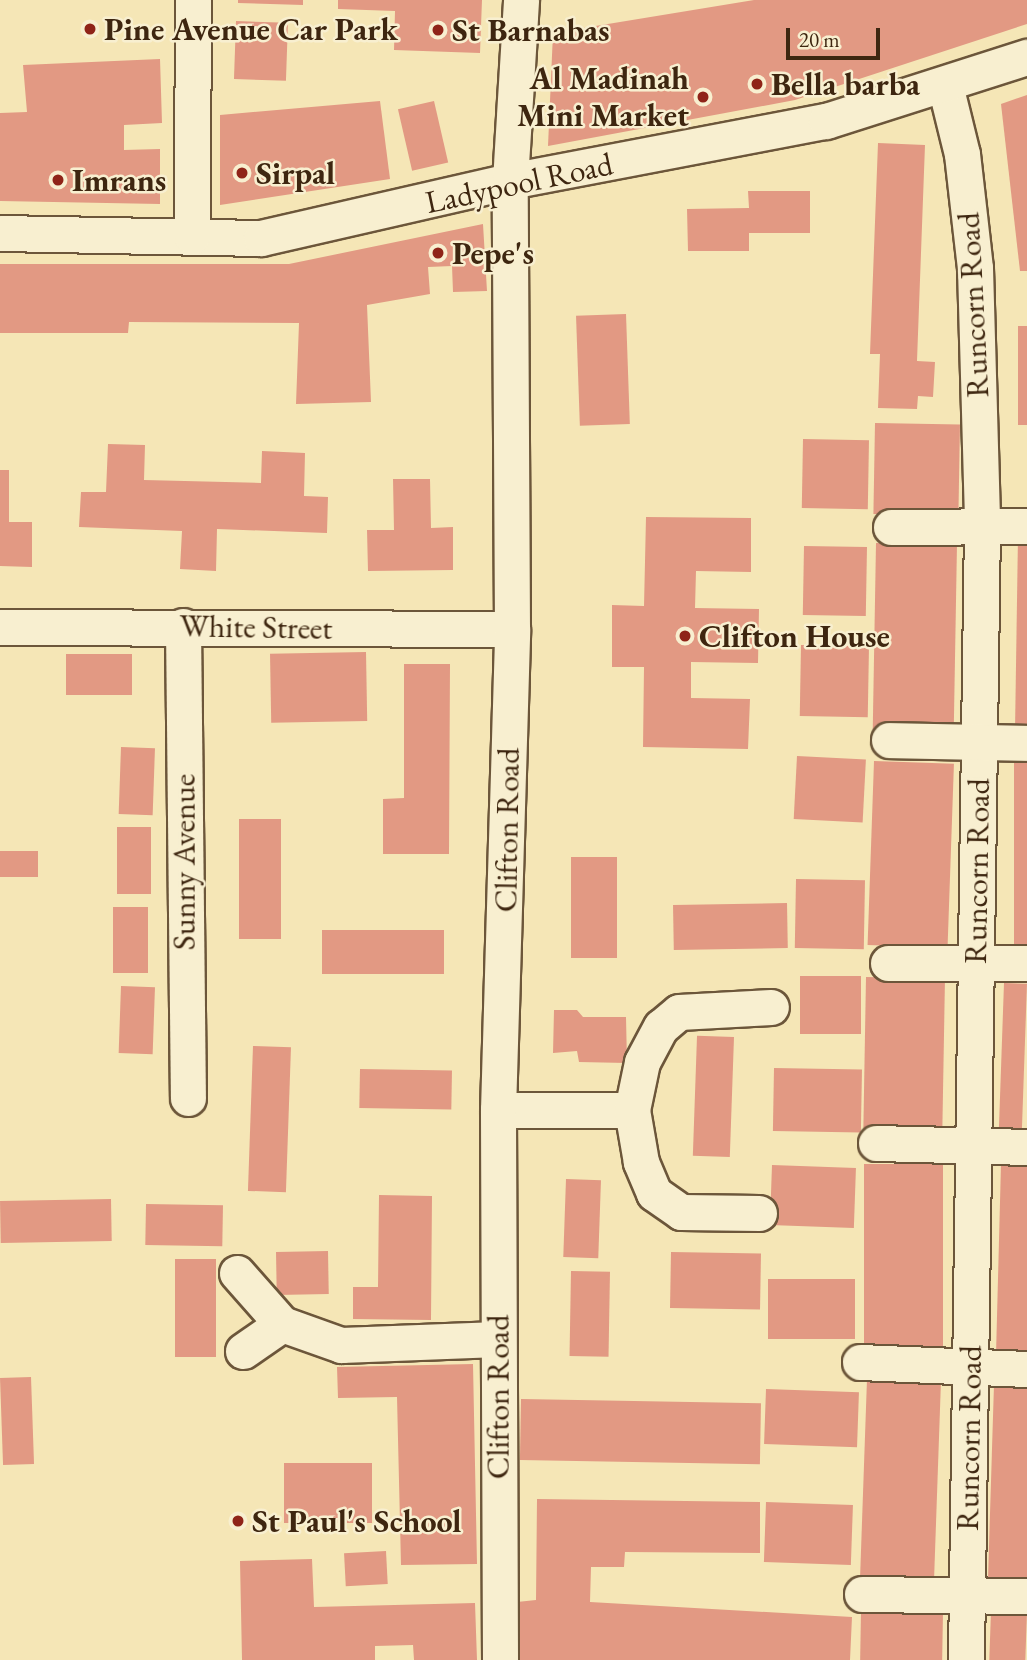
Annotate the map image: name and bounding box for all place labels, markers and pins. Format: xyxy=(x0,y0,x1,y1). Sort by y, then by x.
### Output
place label: Pine Avenue Car Park xyxy=(104,10,398,48)
place label: St Barnabas xyxy=(452,11,610,49)
marker: Pine Avenue Car Park xyxy=(82,21,98,37)
marker: St Barnabas xyxy=(430,22,446,38)
place label: Al Madinah Mini Market xyxy=(517,60,689,135)
place label: Bella barba xyxy=(771,65,920,103)
marker: Bella barba xyxy=(749,76,765,92)
marker: Al Madinah Mini Market xyxy=(695,89,711,105)
place label: Sirpal xyxy=(256,154,335,192)
place label: Imrans xyxy=(72,161,166,199)
marker: Sirpal xyxy=(234,165,250,181)
marker: Imrans xyxy=(50,172,66,188)
place label: Pepe's xyxy=(452,234,534,272)
marker: Pepe's xyxy=(430,245,446,261)
place label: Clifton House xyxy=(699,617,890,655)
marker: Clifton House xyxy=(677,628,693,644)
place label: St Paul's School xyxy=(252,1502,461,1540)
marker: St Paul's School xyxy=(230,1513,246,1529)

